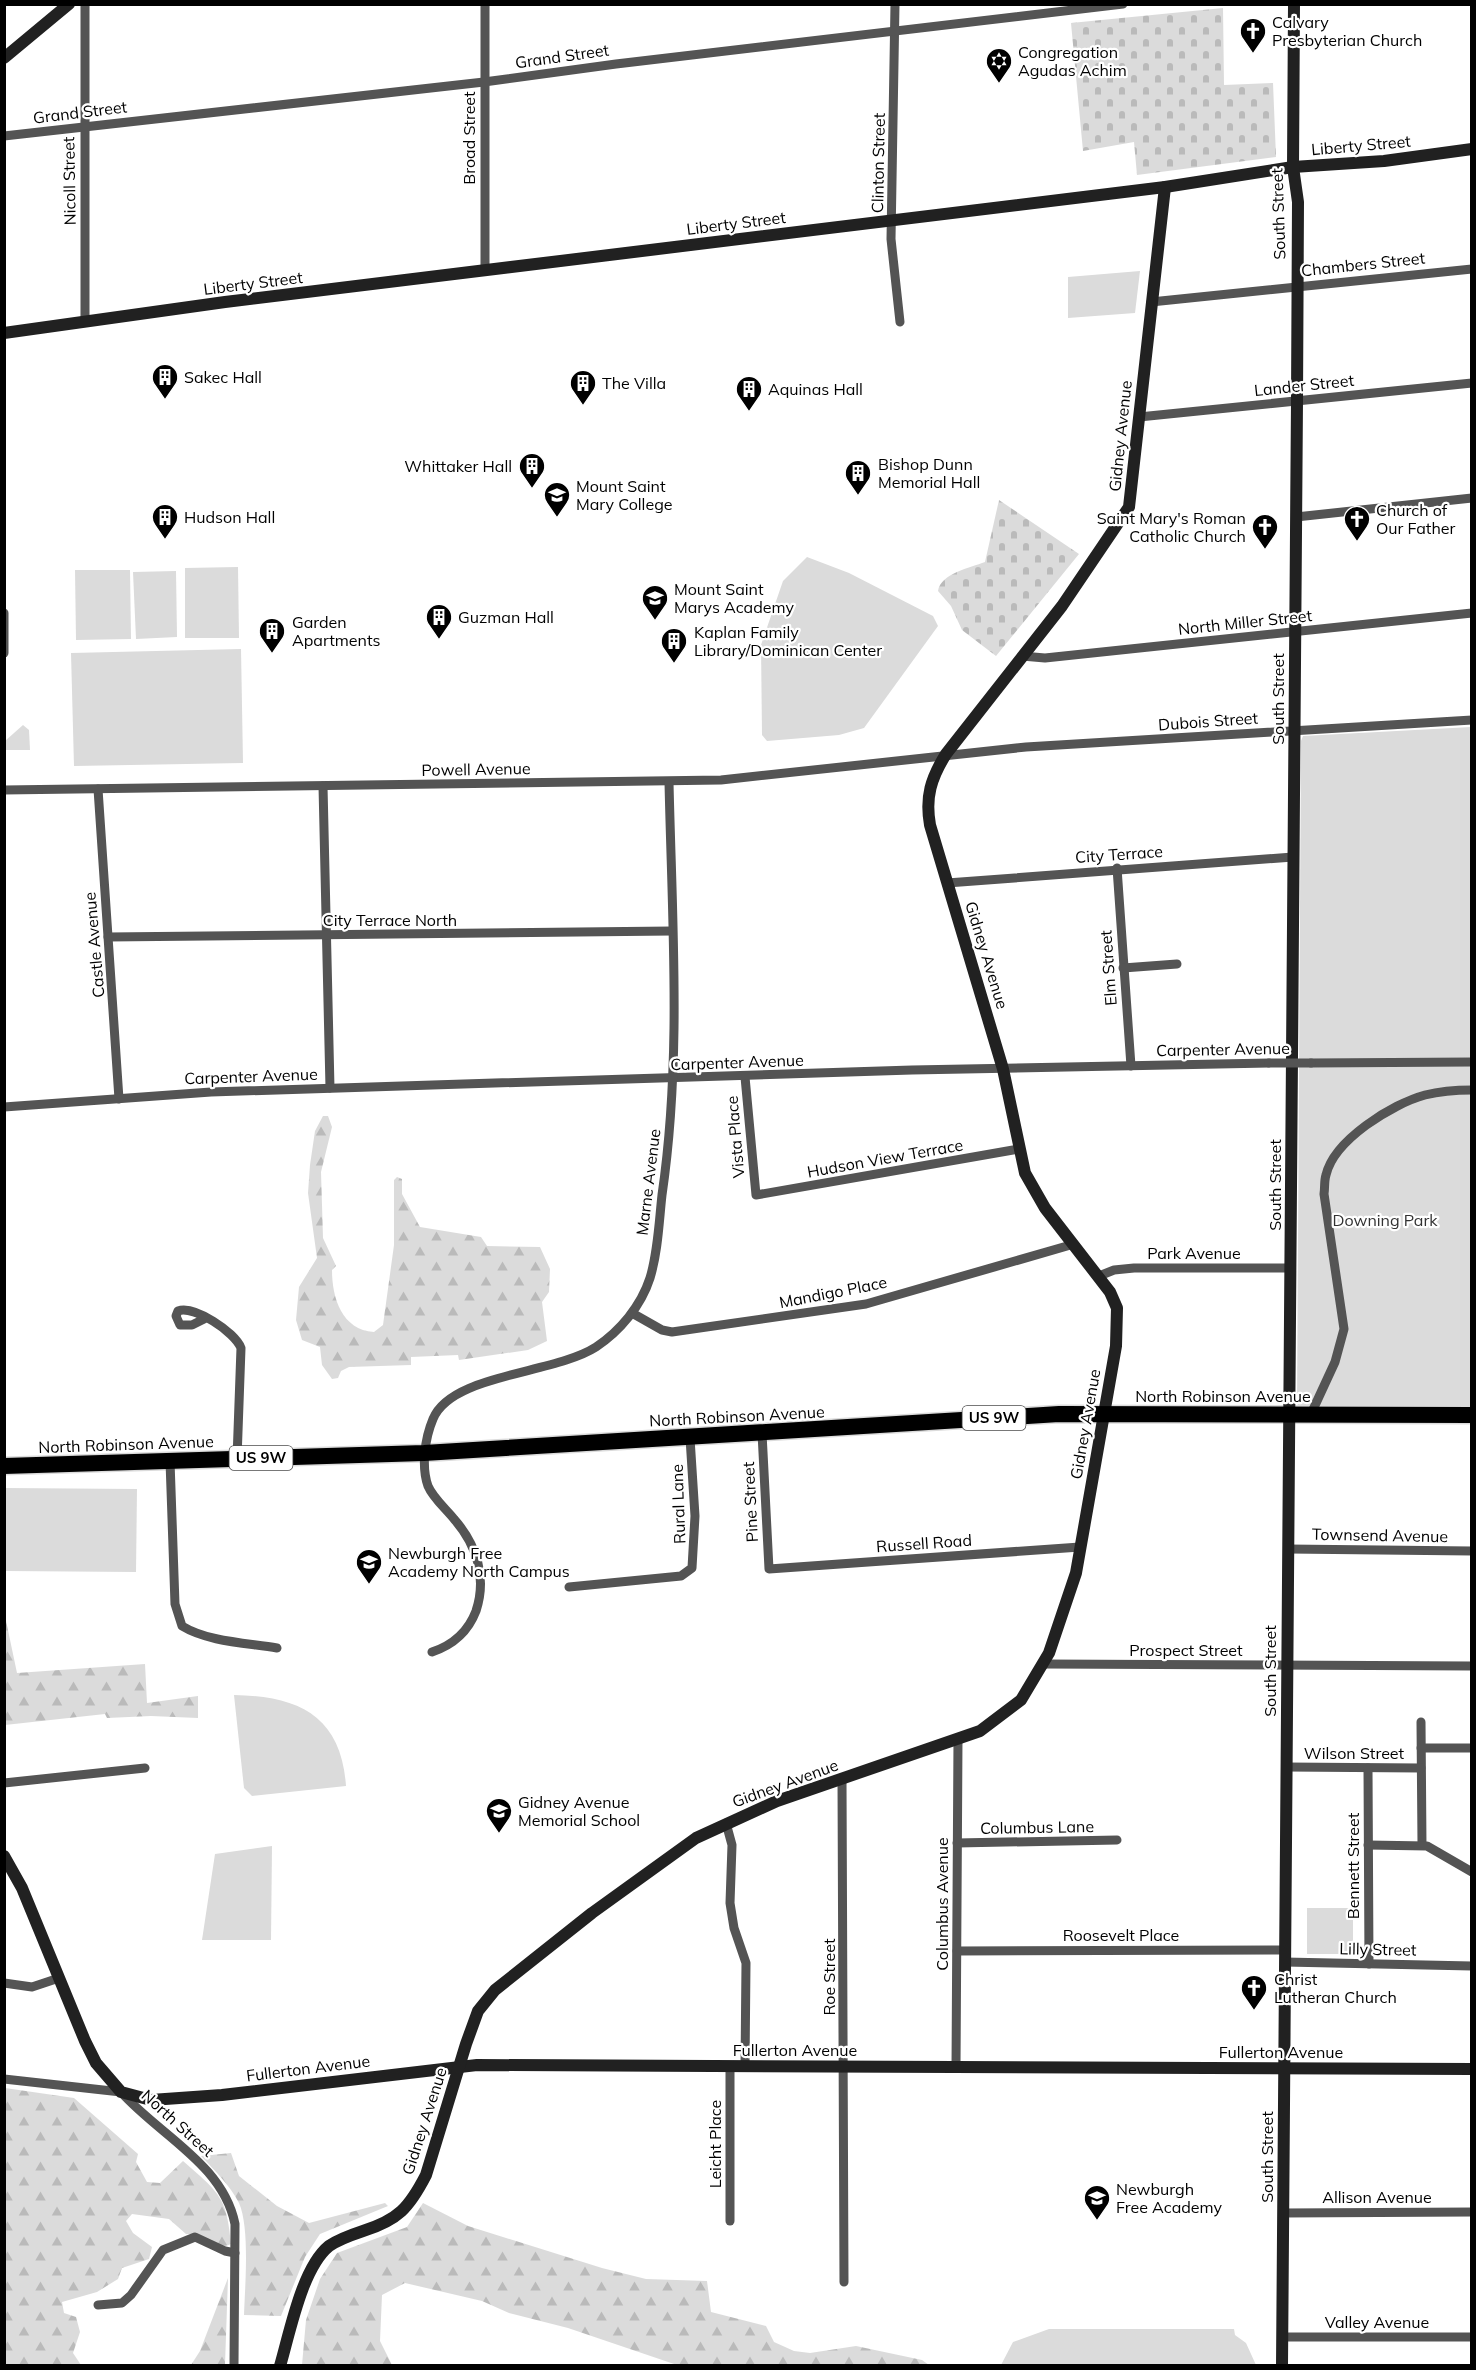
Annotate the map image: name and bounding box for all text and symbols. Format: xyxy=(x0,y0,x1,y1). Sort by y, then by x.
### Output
place label: Calvary Presbyterian Church xyxy=(1272,12,1422,50)
church icon: Calvary Presbyterian Church xyxy=(1238,16,1268,54)
street label: Grand Street xyxy=(514,39,611,72)
place label: Congregation Agudas Achim xyxy=(1018,42,1127,80)
synagogue icon: Congregation Agudas Achim xyxy=(984,46,1014,84)
street label: Broad Street xyxy=(459,91,479,185)
street label: Grand Street xyxy=(32,96,128,128)
street label: Clinton Street xyxy=(867,112,889,213)
street label: Liberty Street xyxy=(1310,131,1412,159)
street label: Nicoll Street xyxy=(58,136,80,226)
street label: South Street xyxy=(1266,167,1290,260)
street label: Liberty Street xyxy=(685,207,787,239)
street label: Chambers Street xyxy=(1300,248,1426,280)
street label: Liberty Street xyxy=(202,267,304,299)
building icon: Sakec Hall xyxy=(150,362,180,400)
place label: Sakec Hall xyxy=(184,367,262,387)
building icon: The Villa xyxy=(568,368,598,406)
street label: Lander Street xyxy=(1253,370,1355,400)
place label: The Villa xyxy=(602,373,666,393)
building icon: Aquinas Hall xyxy=(734,374,764,412)
place label: Aquinas Hall xyxy=(768,379,863,399)
street label: Gidney Avenue xyxy=(1104,380,1136,492)
building icon: Whittaker Hall xyxy=(517,451,547,489)
place label: Bishop Dunn Memorial Hall xyxy=(878,454,980,492)
place label: Whittaker Hall xyxy=(404,456,512,476)
building icon: Bishop Dunn Memorial Hall xyxy=(843,458,873,496)
place label: Mount Saint Mary College xyxy=(576,476,672,514)
school or university icon: Mount Saint Mary College xyxy=(542,480,572,518)
place label: Church of Our Father xyxy=(1376,500,1456,538)
building icon: Hudson Hall xyxy=(150,502,180,540)
church icon: Church of Our Father xyxy=(1342,504,1372,542)
place label: Hudson Hall xyxy=(184,507,275,527)
place label: Saint Mary's Roman Catholic Church xyxy=(1097,508,1246,546)
church icon: Saint Mary's Roman Catholic Church xyxy=(1250,512,1280,550)
place label: Mount Saint Marys Academy xyxy=(674,579,794,617)
school or university icon: Mount Saint Marys Academy xyxy=(640,583,670,621)
building icon: Guzman Hall xyxy=(424,602,454,640)
street label: North Miller Street xyxy=(1177,605,1313,639)
place label: Guzman Hall xyxy=(458,607,554,627)
place label: Garden Apartments xyxy=(292,612,381,650)
building icon: Garden Apartments xyxy=(257,616,287,654)
place label: Kaplan Family Library/Dominican Center xyxy=(694,622,882,660)
building icon: Kaplan Family Library/Dominican Center xyxy=(659,626,689,664)
street label: South Street xyxy=(1268,653,1288,745)
street label: Dubois Street xyxy=(1157,708,1259,734)
street label: Powell Avenue xyxy=(421,758,531,780)
street label: City Terrace xyxy=(1074,841,1164,867)
street label: Castle Avenue xyxy=(79,891,109,999)
street label: Gidney Avenue xyxy=(961,899,1013,1011)
street label: City Terrace North xyxy=(323,910,457,930)
street label: Elm Street xyxy=(1095,929,1121,1006)
street label: Carpenter Avenue xyxy=(1156,1038,1290,1060)
street label: Carpenter Avenue xyxy=(670,1050,804,1074)
street label: Carpenter Avenue xyxy=(184,1064,318,1088)
street label: Vista Place xyxy=(721,1095,749,1179)
street label: Marne Avenue xyxy=(632,1128,664,1236)
street label: Hudson View Terrace xyxy=(805,1134,965,1182)
street label: South Street xyxy=(1265,1139,1285,1231)
park label: Downing Park xyxy=(1333,1210,1438,1230)
street label: Park Avenue xyxy=(1147,1243,1241,1263)
street label: Mandigo Place xyxy=(777,1272,889,1312)
street label: Gidney Avenue xyxy=(1065,1367,1105,1481)
street label: North Robinson Avenue xyxy=(1135,1386,1311,1406)
street label: North Robinson Avenue xyxy=(649,1401,825,1431)
road number: US 9W xyxy=(962,1406,1026,1430)
street label: North Robinson Avenue xyxy=(38,1431,214,1457)
road number: US 9W xyxy=(230,1446,292,1470)
street label: Pine Street xyxy=(738,1461,762,1543)
street label: Rural Lane xyxy=(667,1464,689,1544)
street label: Townsend Avenue xyxy=(1312,1524,1448,1546)
street label: Russell Road xyxy=(875,1530,973,1556)
place label: Newburgh Free Academy North Campus xyxy=(388,1543,570,1581)
school or university icon: Newburgh Free Academy North Campus xyxy=(354,1547,384,1585)
street label: South Street xyxy=(1260,1625,1280,1717)
street label: Prospect Street xyxy=(1129,1640,1243,1660)
street label: Wilson Street xyxy=(1304,1743,1405,1763)
street label: Gidney Avenue xyxy=(729,1755,841,1811)
place label: Gidney Avenue Memorial School xyxy=(518,1792,640,1830)
school or university icon: Gidney Avenue Memorial School xyxy=(484,1796,514,1834)
street label: Bennett Street xyxy=(1343,1812,1363,1919)
street label: Columbus Lane xyxy=(980,1816,1094,1838)
street label: Columbus Avenue xyxy=(932,1837,952,1971)
street label: Roosevelt Place xyxy=(1063,1925,1179,1945)
street label: Roe Street xyxy=(819,1938,839,2016)
street label: Lilly Street xyxy=(1339,1938,1417,1960)
place label: Christ Lutheran Church xyxy=(1274,1969,1397,2007)
church icon: Christ Lutheran Church xyxy=(1239,1973,1269,2011)
street label: Fullerton Avenue xyxy=(733,2040,857,2060)
street label: Fullerton Avenue xyxy=(1219,2042,1343,2062)
street label: Fullerton Avenue xyxy=(245,2050,371,2086)
street label: Gidney Avenue xyxy=(397,2065,451,2177)
street label: North Street xyxy=(138,2085,219,2161)
street label: Leicht Place xyxy=(705,2100,725,2188)
street label: South Street xyxy=(1257,2111,1277,2203)
place label: Newburgh Free Academy xyxy=(1116,2179,1223,2217)
school or university icon: Newburgh Free Academy xyxy=(1082,2183,1112,2221)
street label: Allison Avenue xyxy=(1322,2187,1432,2207)
street label: Valley Avenue xyxy=(1325,2312,1429,2332)

